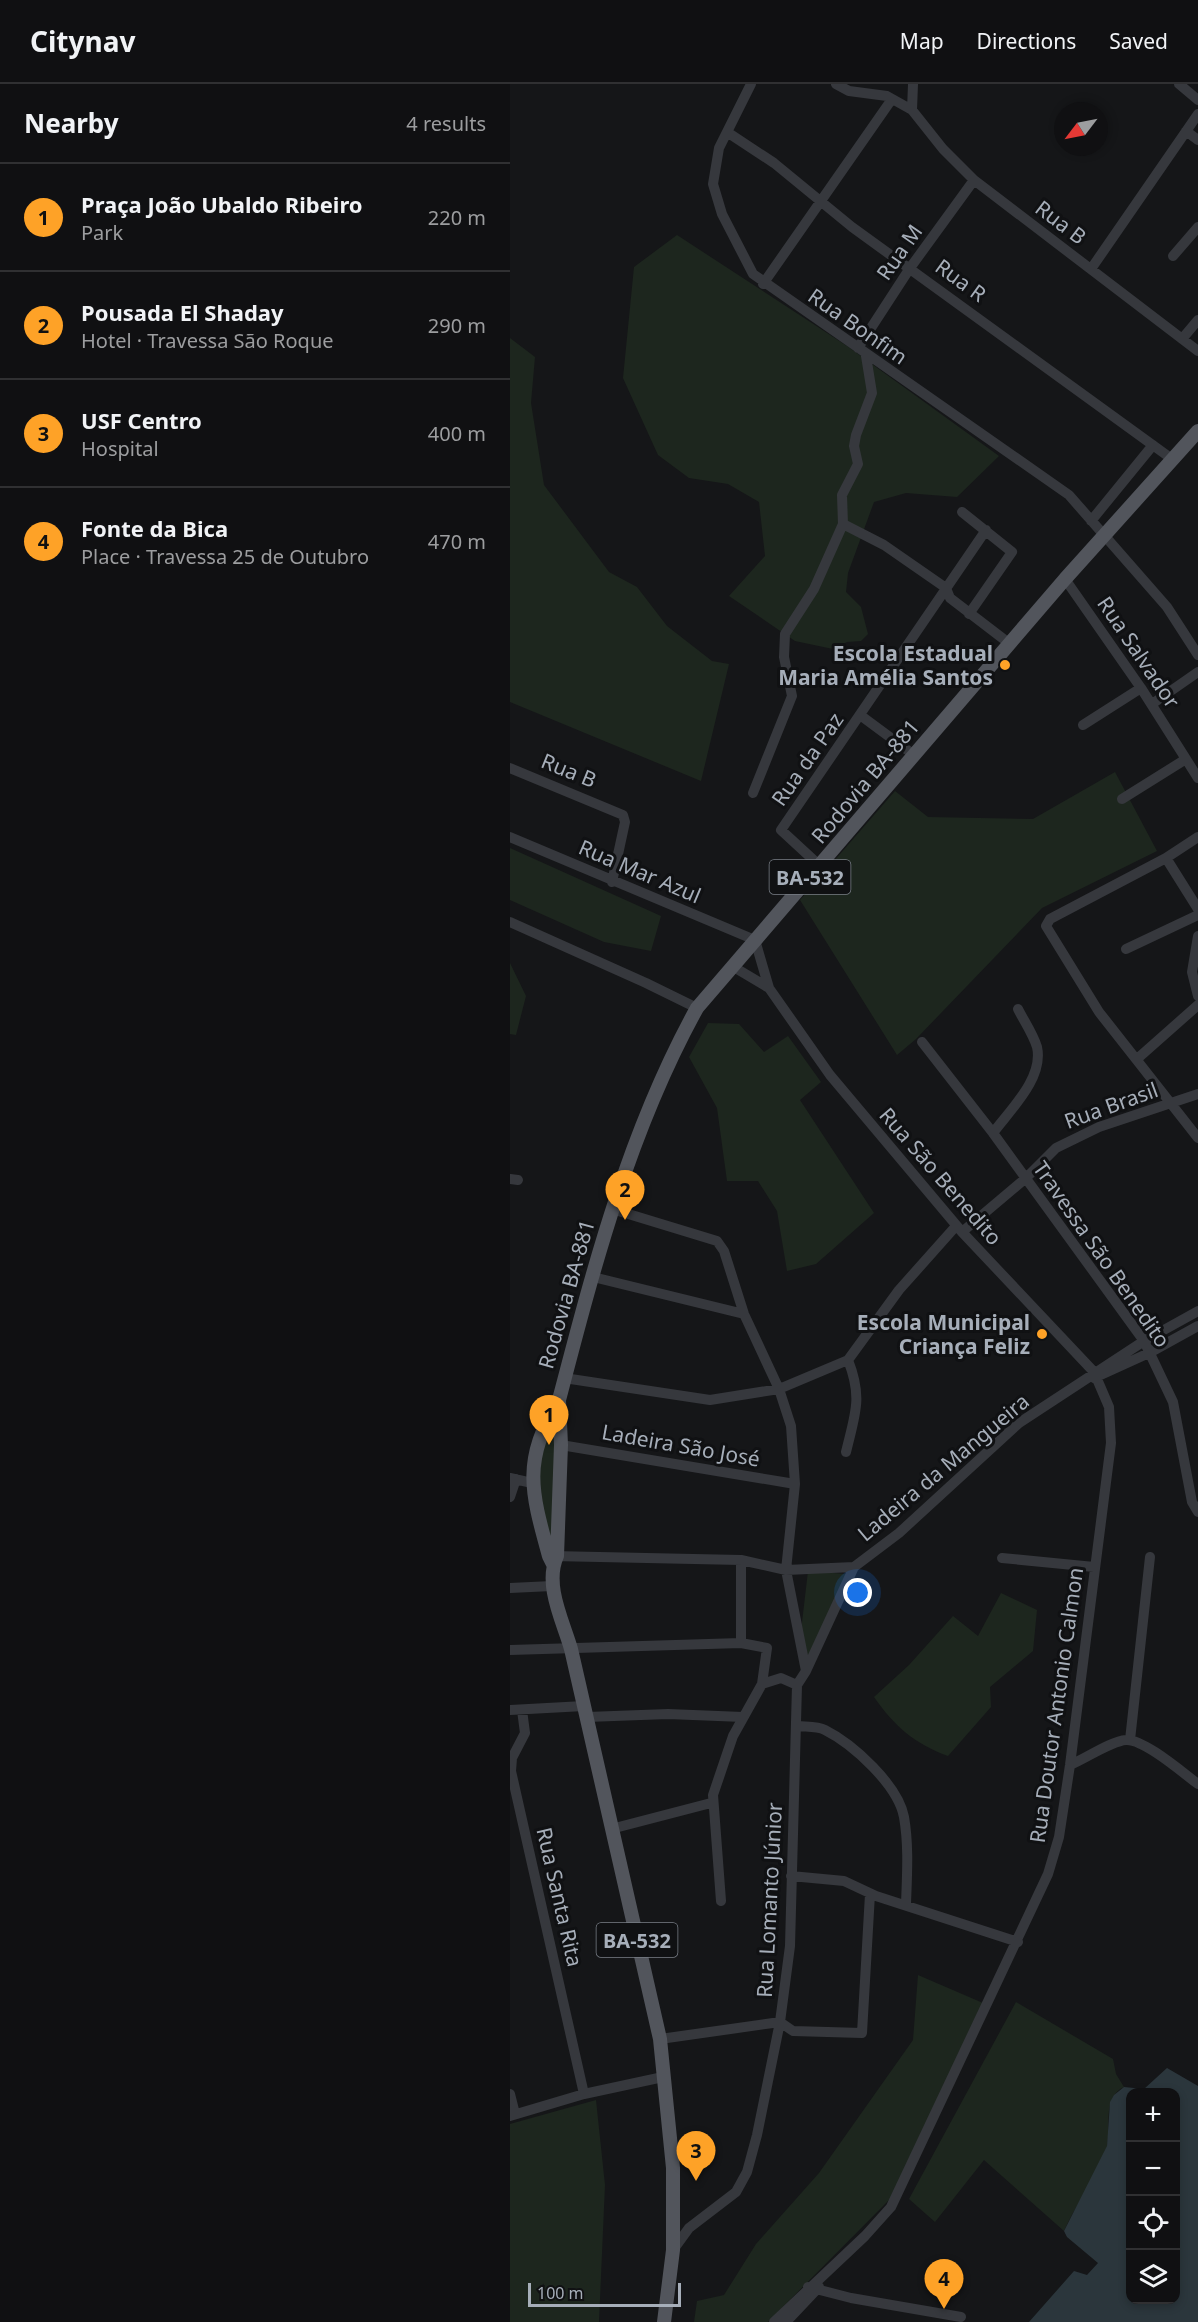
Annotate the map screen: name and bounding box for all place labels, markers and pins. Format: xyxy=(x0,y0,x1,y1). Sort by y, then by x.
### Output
place label: Escola Estadual Maria Amélia Santos xyxy=(778,639,993,691)
marker: Escola Estadual Maria Amélia Santos xyxy=(998,658,1012,672)
pin: 2 xyxy=(606,1170,644,1220)
place label: Escola Municipal Criança Feliz xyxy=(857,1308,1030,1360)
marker: Escola Municipal Criança Feliz xyxy=(1035,1327,1049,1341)
pin: 1 xyxy=(530,1396,568,1445)
pin: 3 xyxy=(676,2132,716,2181)
pin: 4 xyxy=(924,2260,964,2309)

